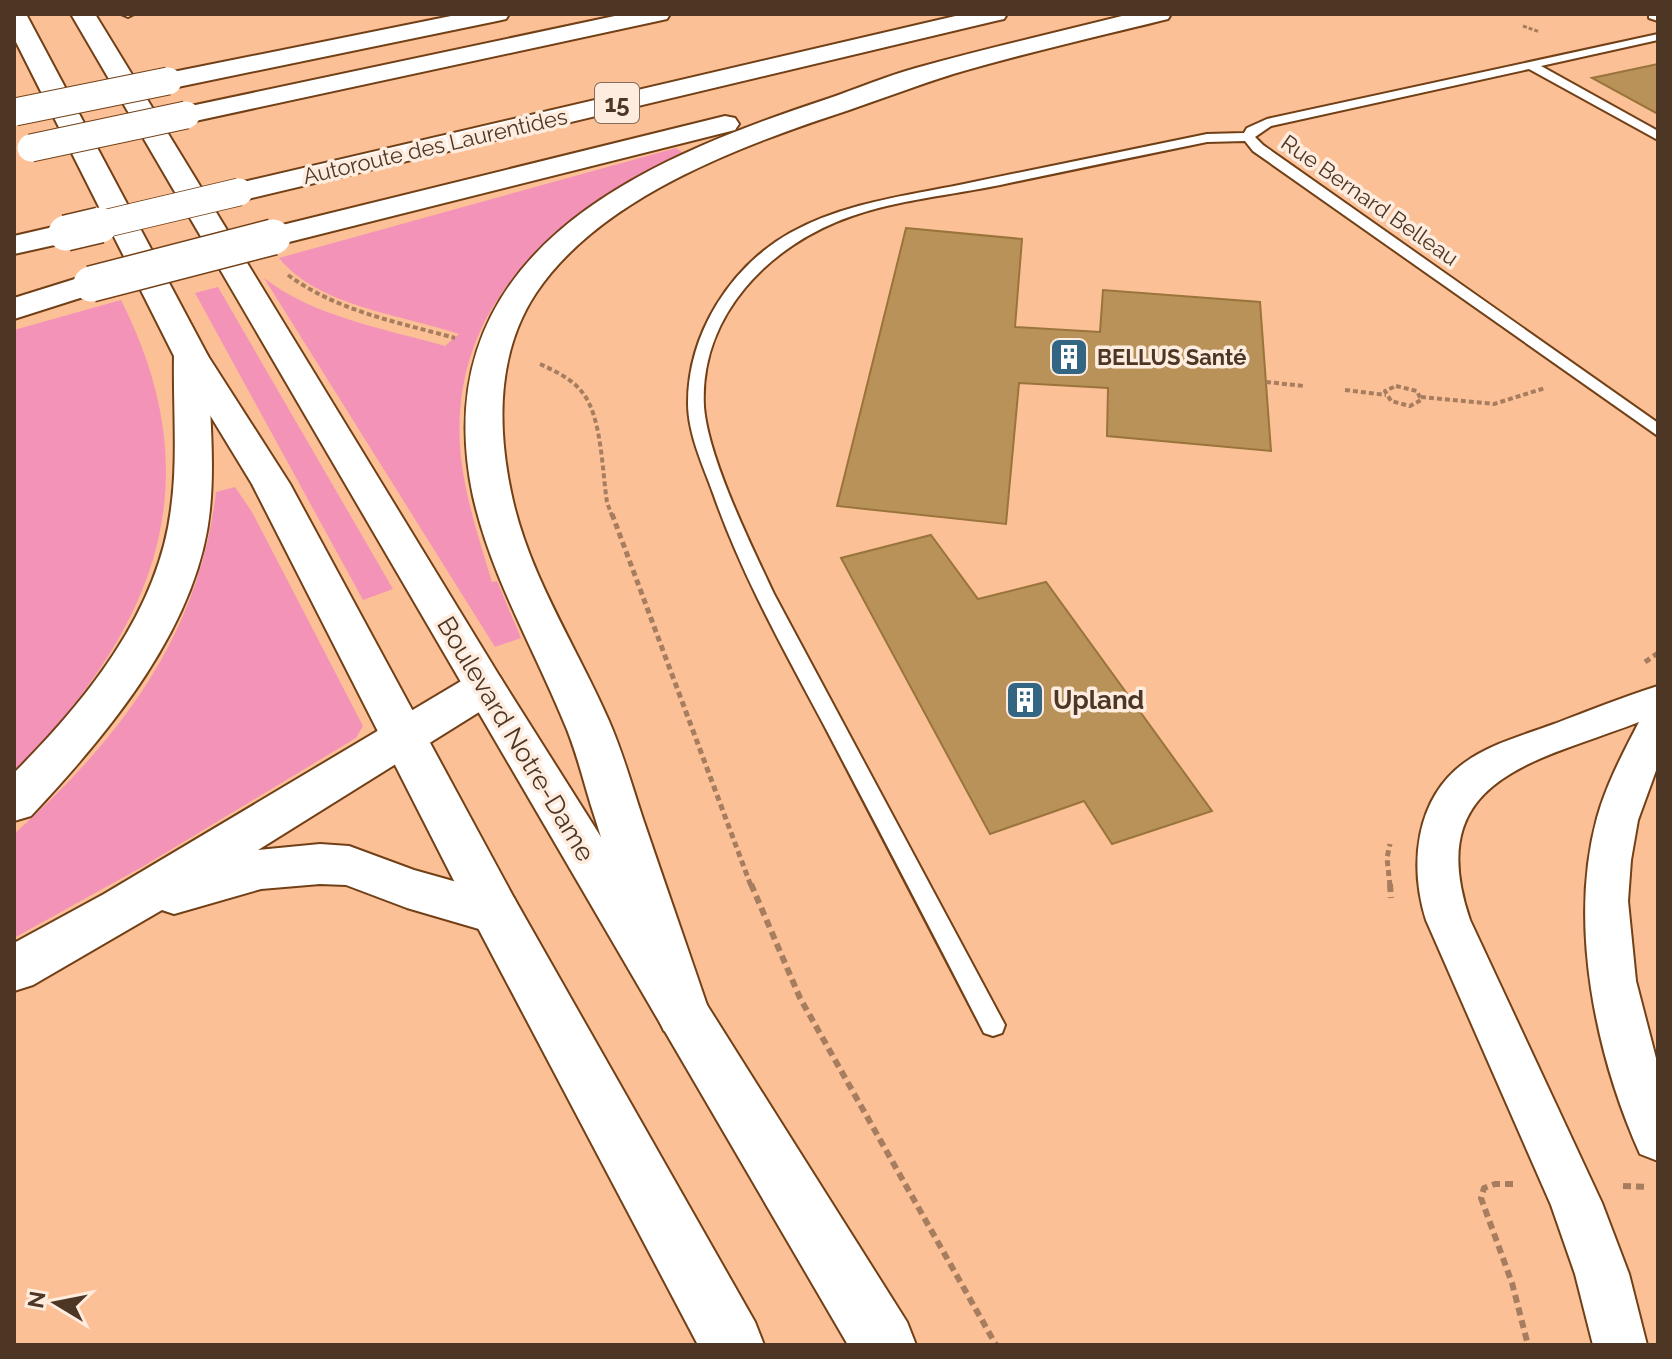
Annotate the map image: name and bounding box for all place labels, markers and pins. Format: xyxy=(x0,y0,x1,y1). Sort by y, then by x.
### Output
building icon: BELLUS Santé xyxy=(1048,336,1090,378)
place label: BELLUS Santé xyxy=(1097,344,1247,370)
building icon: Upland xyxy=(1004,679,1046,721)
place label: Upland xyxy=(1053,685,1144,715)

